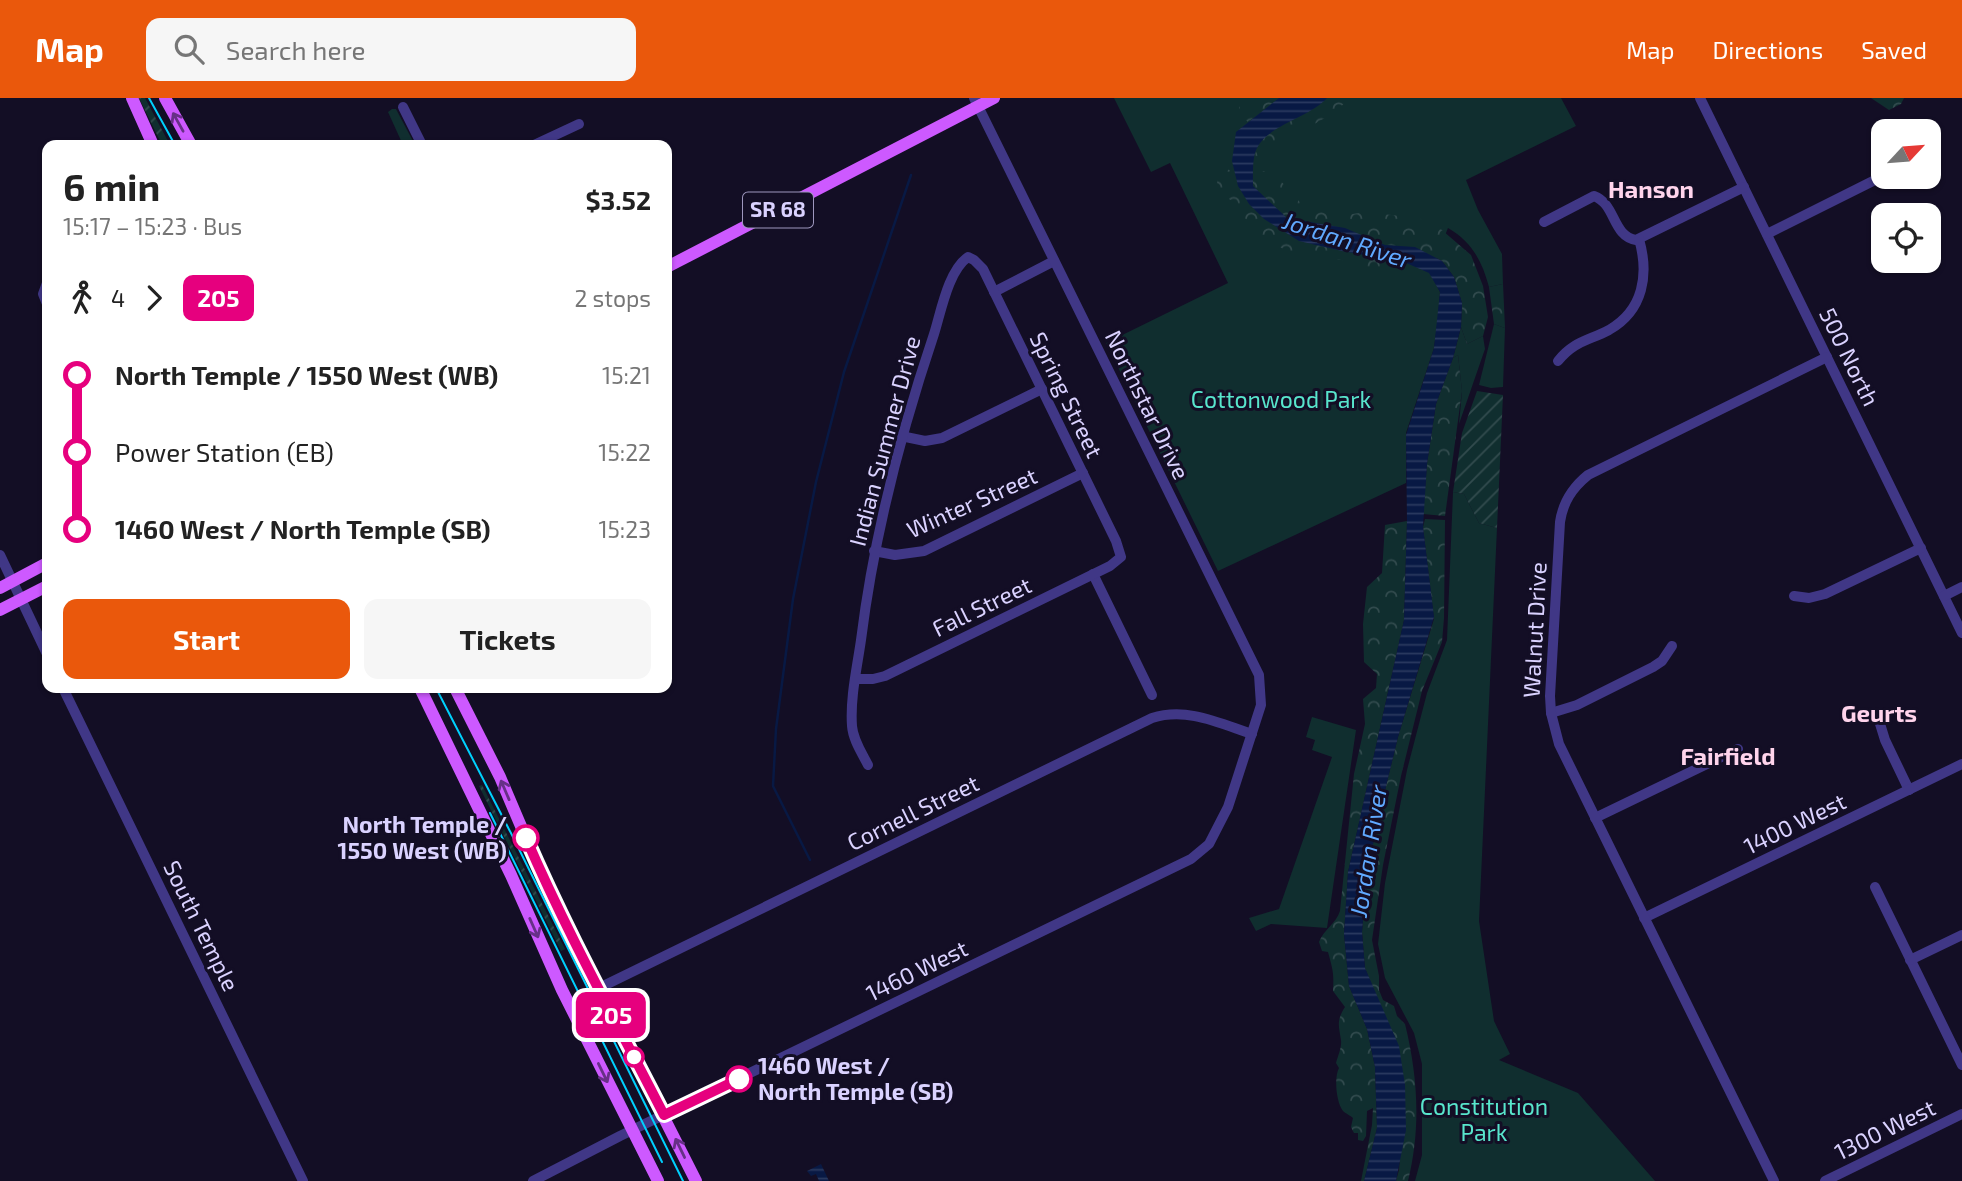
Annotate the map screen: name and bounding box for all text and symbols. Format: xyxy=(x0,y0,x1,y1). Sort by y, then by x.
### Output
search box xyxy=(146,18,636,81)
text: Map xyxy=(35,29,104,69)
icon: search xyxy=(170,30,208,68)
text: Search here xyxy=(226,34,365,65)
text: Map xyxy=(1626,35,1674,64)
text: Directions xyxy=(1712,35,1823,64)
text: Saved xyxy=(1861,35,1927,64)
one-way arrow xyxy=(171,112,185,132)
north arrow xyxy=(1871,119,1941,189)
map controls xyxy=(1871,119,1941,273)
text: 6 min xyxy=(63,163,160,209)
district label: Hanson xyxy=(1608,174,1694,203)
text: $3.52 xyxy=(585,184,651,215)
road number: SR 68 xyxy=(743,192,813,228)
button: locate xyxy=(1871,203,1941,273)
water label: Jordan River xyxy=(1278,205,1416,274)
text: 15:17 – 15:23 · Bus xyxy=(63,212,242,240)
icon: walk xyxy=(63,279,101,317)
icon: forward xyxy=(135,279,173,317)
text: 205 xyxy=(197,283,240,312)
text: 4 xyxy=(111,284,125,312)
text: 2 stops xyxy=(574,284,651,312)
street label: 500 North xyxy=(1814,303,1886,410)
street label: Northstar Drive xyxy=(1100,326,1196,484)
street label: Spring Street xyxy=(1024,327,1109,462)
street label: Indian Summer Drive xyxy=(842,333,926,549)
text: North Temple / 1550 West (WB) xyxy=(115,359,498,390)
text: 15:21 xyxy=(602,361,651,389)
park label: Cottonwood Park xyxy=(1191,385,1372,413)
text: Power Station (EB) xyxy=(115,436,334,467)
text: 15:22 xyxy=(598,438,651,466)
street label: Winter Street xyxy=(902,461,1041,543)
text: 1460 West / North Temple (SB) xyxy=(115,513,491,544)
text: 15:23 xyxy=(598,515,651,543)
street label: Walnut Drive xyxy=(1516,561,1552,699)
street label: Fall Street xyxy=(928,570,1036,642)
button: Start xyxy=(63,599,350,679)
button: Tickets xyxy=(364,599,651,679)
district label: Geurts xyxy=(1841,698,1917,727)
district label: Fairfield xyxy=(1680,741,1776,770)
street label: Cornell Street xyxy=(842,768,983,856)
one-way arrow xyxy=(498,779,511,801)
water label: Jordan River xyxy=(1343,782,1392,920)
street label: 1400 West xyxy=(1739,786,1850,860)
place label: North Temple / 1550 West (WB) xyxy=(337,810,507,864)
marker: North Temple / 1550 West (WB) xyxy=(513,825,539,851)
street label: South Temple xyxy=(158,856,246,995)
one-way arrow xyxy=(528,917,541,938)
street label: 1460 West xyxy=(861,933,972,1007)
line badge: 205 xyxy=(571,992,651,1038)
text: 205 xyxy=(590,1000,632,1029)
unlabelled marker xyxy=(624,1047,644,1067)
place label: 1460 West / North Temple (SB) xyxy=(758,1051,953,1105)
one-way arrow xyxy=(597,1062,610,1083)
marker: 1460 West / North Temple (SB) xyxy=(726,1066,752,1092)
park label: Constitution Park xyxy=(1420,1092,1548,1146)
street label: 1300 West xyxy=(1830,1093,1940,1166)
one-way arrow xyxy=(673,1138,687,1159)

